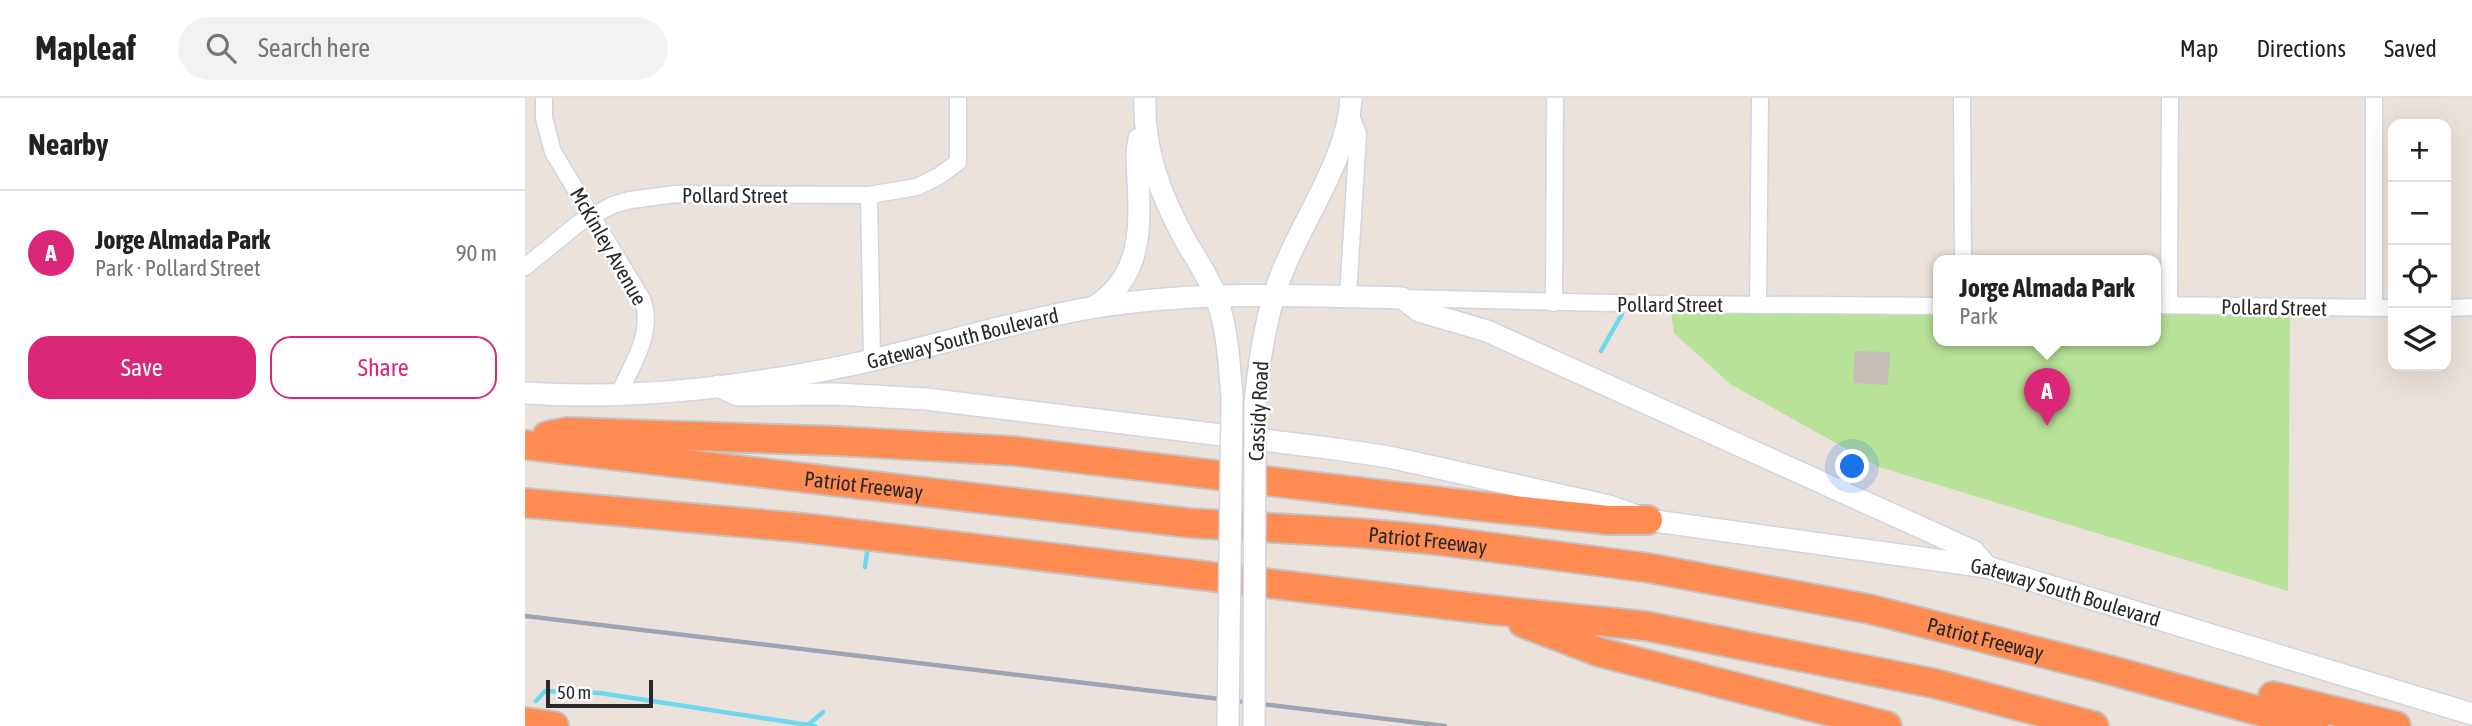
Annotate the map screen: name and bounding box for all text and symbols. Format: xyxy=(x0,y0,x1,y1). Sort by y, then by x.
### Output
search box xyxy=(178,17,668,80)
text: Mapleaf xyxy=(35,29,136,67)
icon: search xyxy=(202,29,240,67)
text: Search here xyxy=(258,33,370,63)
text: Map xyxy=(2180,35,2218,62)
text: Directions xyxy=(2256,35,2346,62)
text: Saved xyxy=(2384,35,2437,62)
map controls xyxy=(2388,119,2451,371)
button: + xyxy=(2388,119,2451,182)
text: Nearby xyxy=(28,127,108,161)
button: − xyxy=(2388,182,2451,245)
street label: McKinley Avenue xyxy=(566,183,652,309)
street label: Pollard Street xyxy=(682,183,788,207)
text: Jorge Almada Park xyxy=(95,225,270,255)
text: A xyxy=(45,240,57,266)
text: 90 m xyxy=(456,240,497,266)
button: locate xyxy=(2388,245,2451,308)
text: Park · Pollard Street xyxy=(95,255,261,281)
popup xyxy=(1933,255,2161,346)
text: Jorge Almada Park xyxy=(1959,273,2135,303)
street label: Pollard Street xyxy=(1617,292,1723,316)
street label: Pollard Street xyxy=(2221,294,2327,320)
street label: Gateway South Boulevard xyxy=(864,302,1061,373)
text: Park xyxy=(1959,303,1998,329)
button: layers xyxy=(2388,308,2451,371)
button: Save xyxy=(28,336,256,399)
button: Share xyxy=(270,336,497,399)
street label: Cassidy Road xyxy=(1243,360,1273,462)
pin: A xyxy=(2024,368,2070,426)
your location xyxy=(1835,449,1869,483)
street label: Patriot Freeway xyxy=(803,466,925,504)
street label: Patriot Freeway xyxy=(1367,522,1489,559)
street label: Gateway South Boulevard xyxy=(1969,553,2163,631)
street label: Patriot Freeway xyxy=(1925,612,2047,665)
scale bar xyxy=(546,677,653,709)
text: 50 m xyxy=(557,681,591,703)

